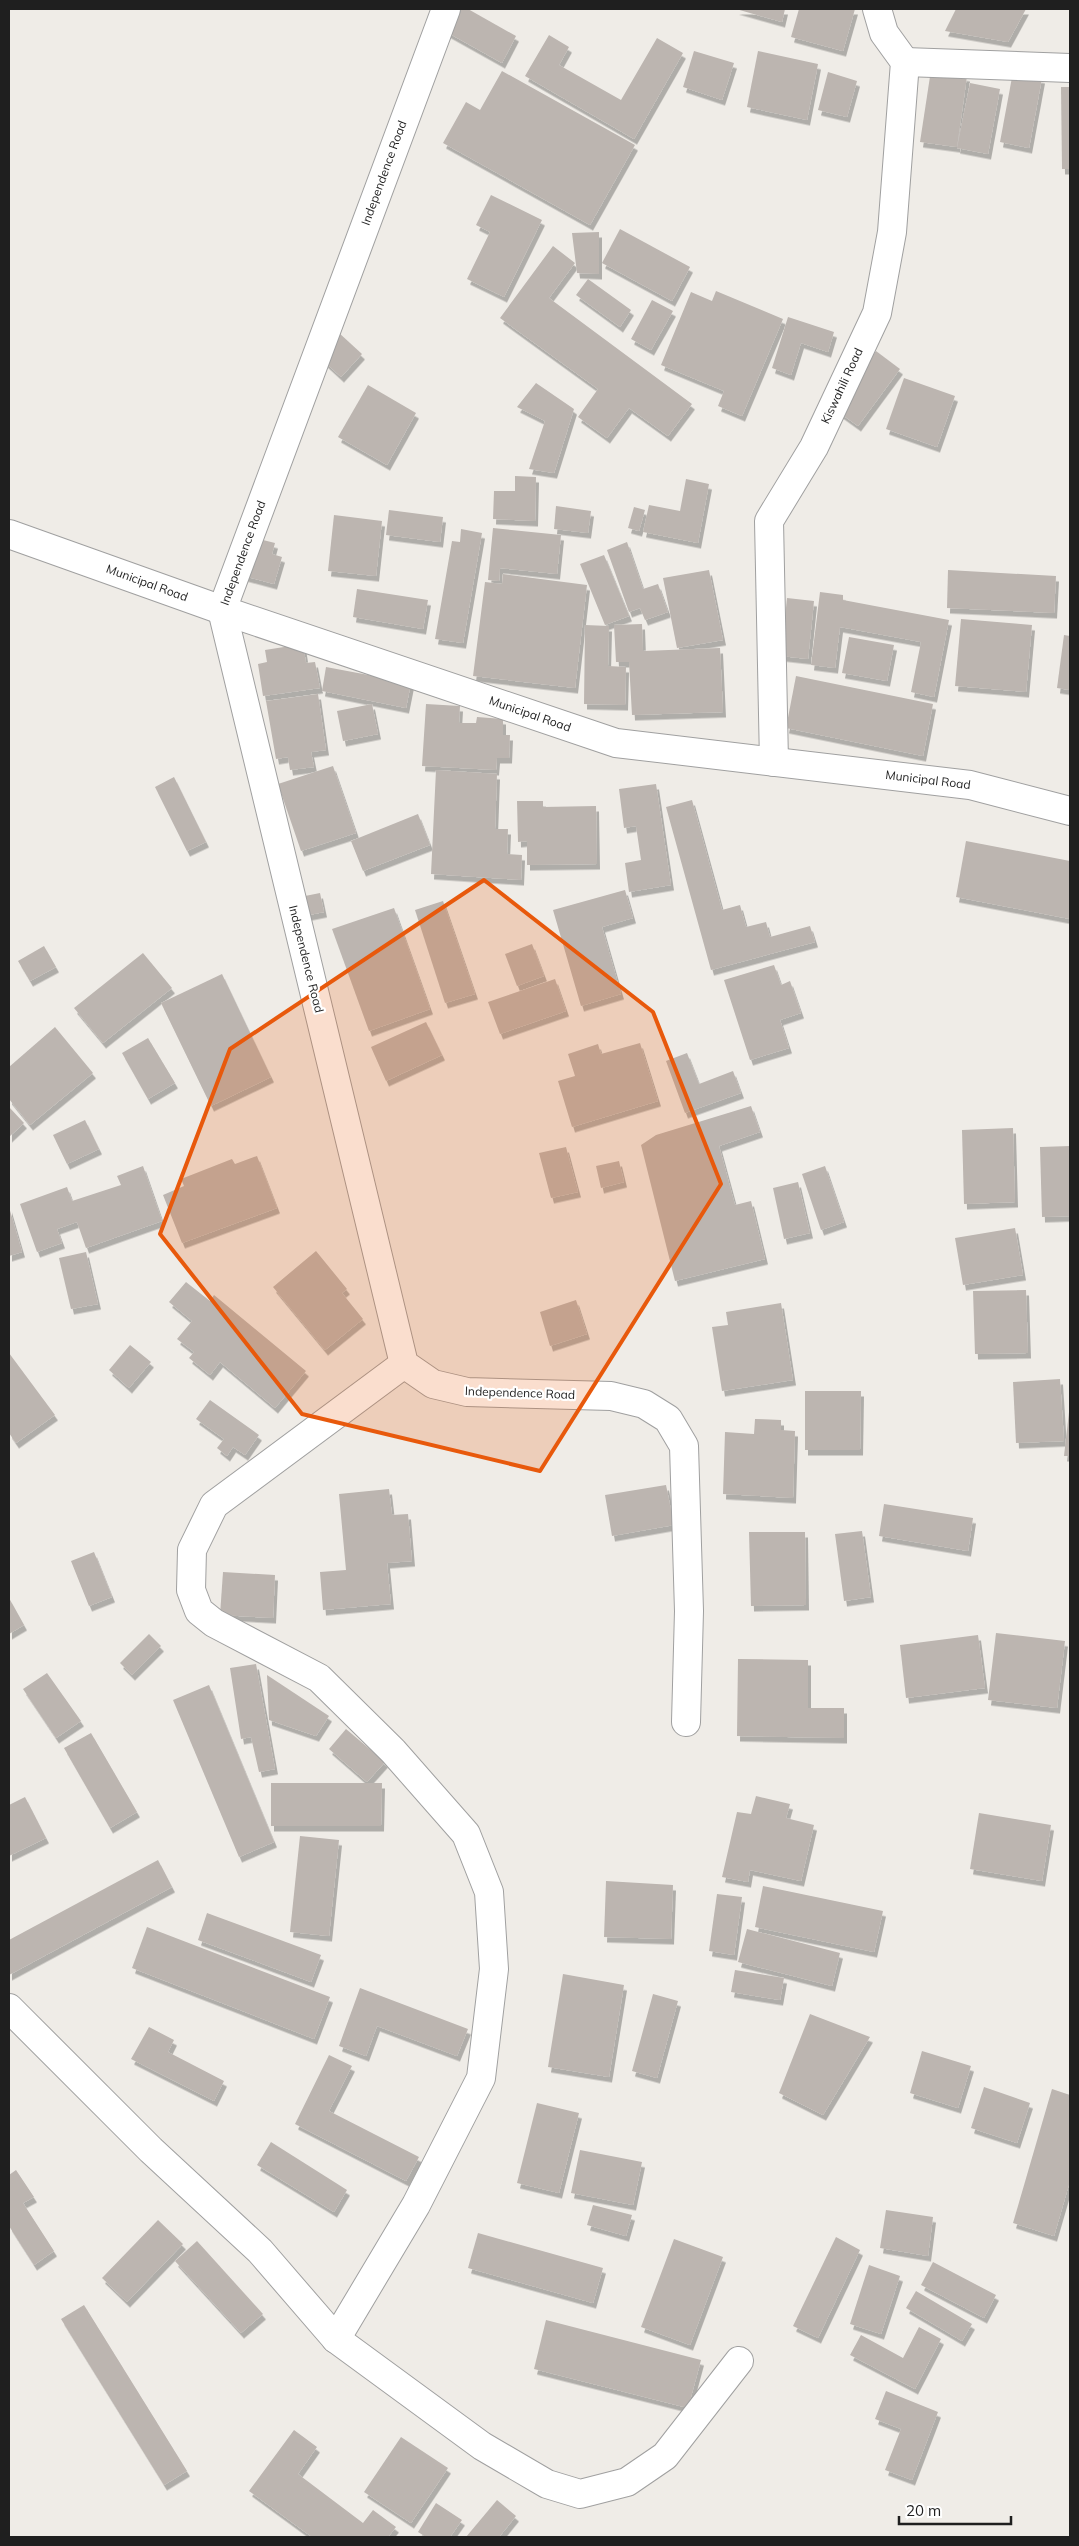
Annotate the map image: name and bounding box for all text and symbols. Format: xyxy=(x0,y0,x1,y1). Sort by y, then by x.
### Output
street label: Independence Road xyxy=(358,118,409,227)
street label: Kiswahili Road xyxy=(817,345,866,426)
street label: Independence Road xyxy=(217,498,268,607)
street label: Municipal Road xyxy=(104,561,190,604)
street label: Municipal Road xyxy=(487,692,573,735)
street label: Municipal Road xyxy=(885,767,972,792)
street label: Independence Road xyxy=(286,904,327,1014)
street label: Independence Road xyxy=(465,1383,575,1402)
scale bar xyxy=(899,2494,1012,2526)
text: 20 m xyxy=(906,2501,941,2520)

